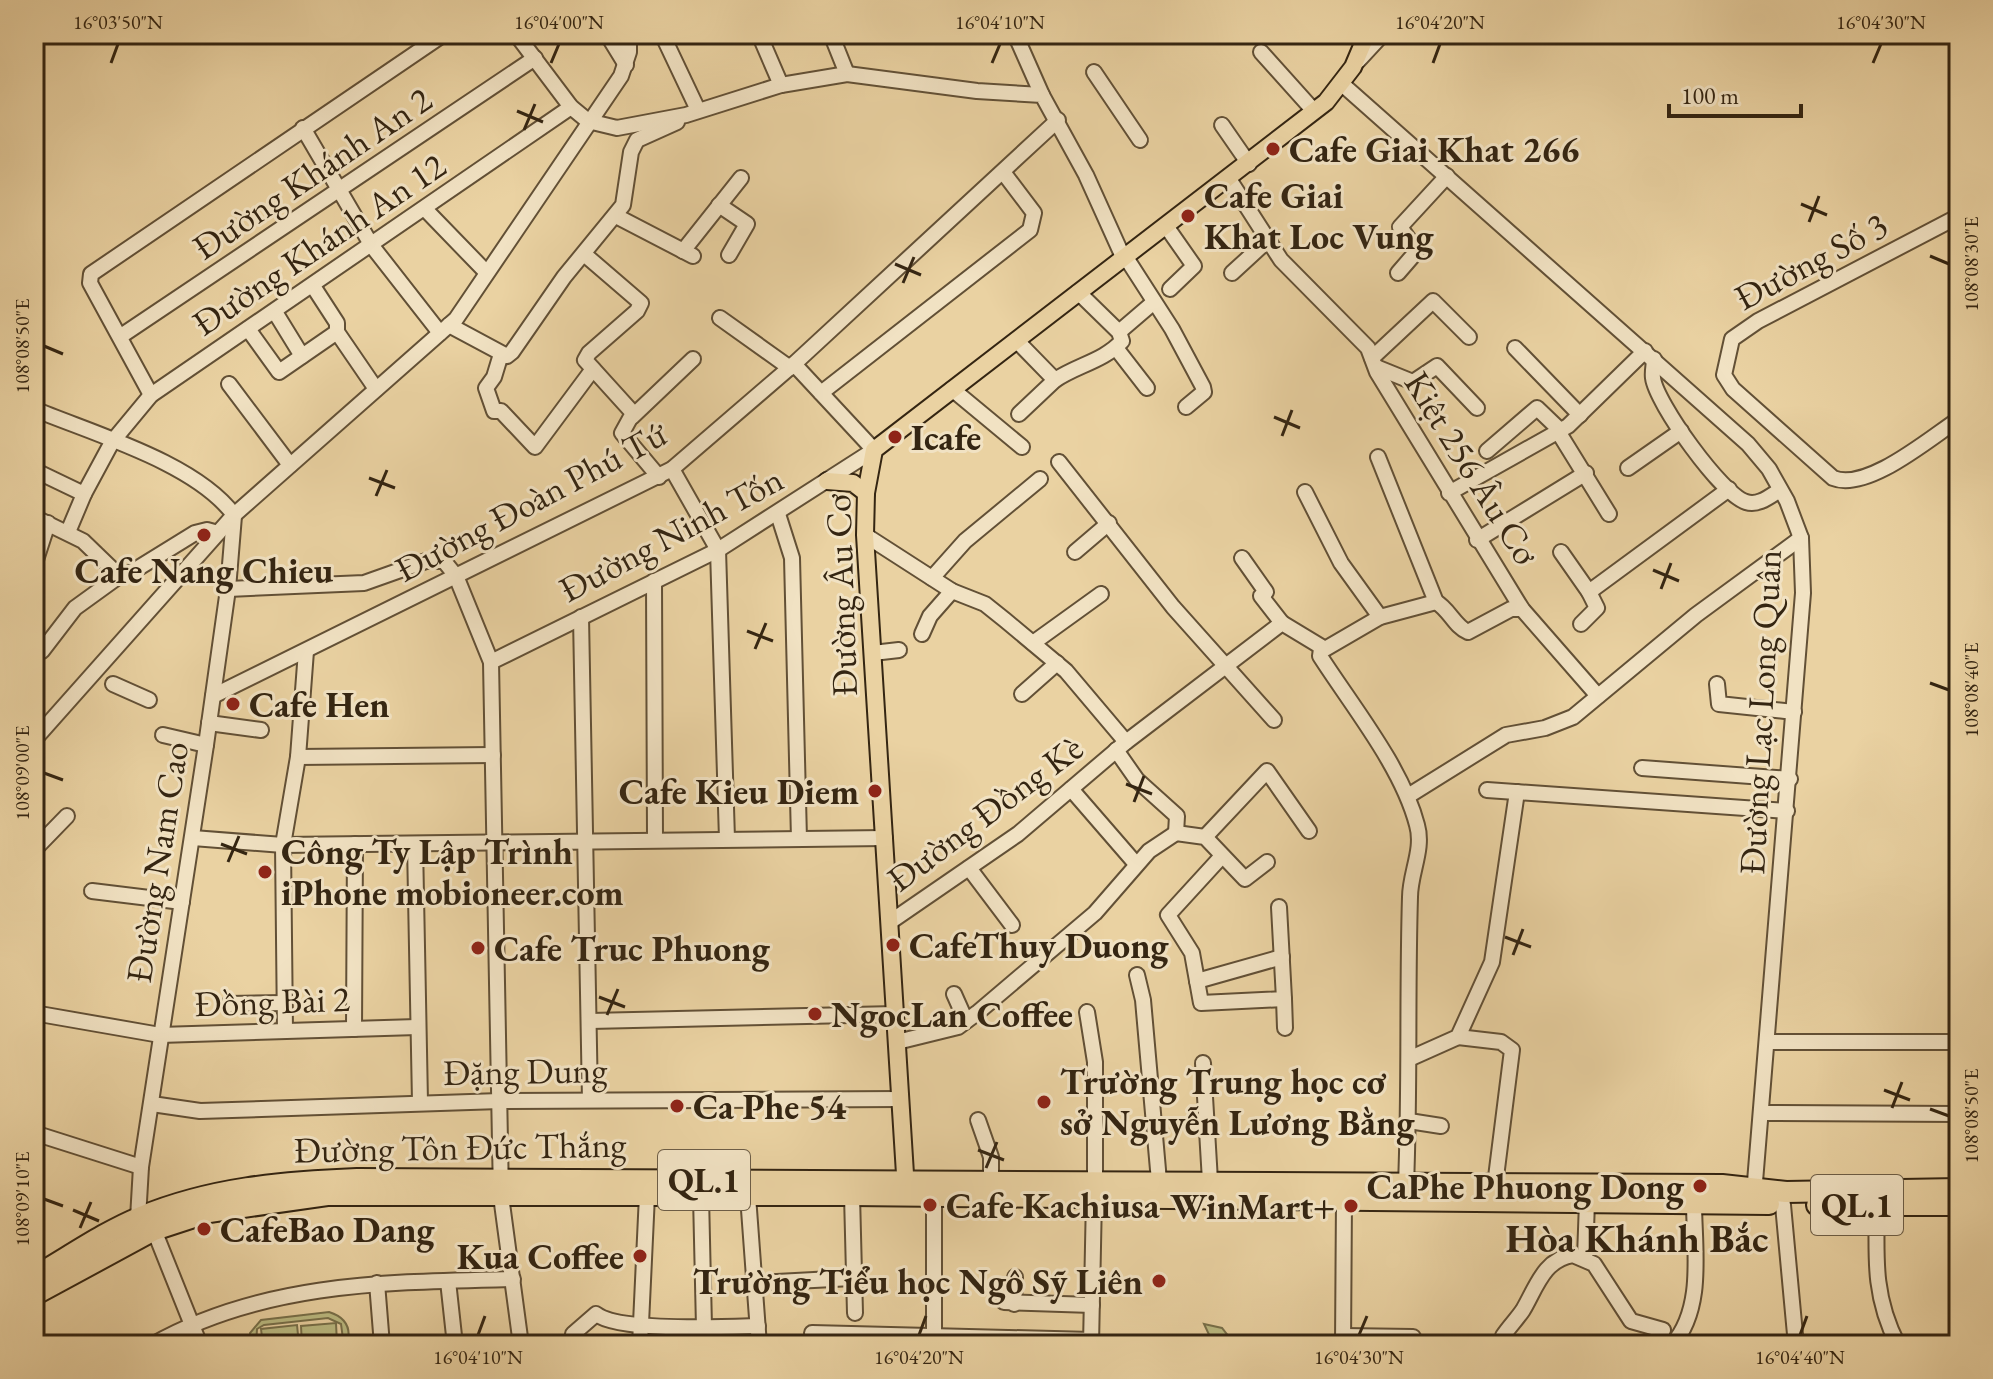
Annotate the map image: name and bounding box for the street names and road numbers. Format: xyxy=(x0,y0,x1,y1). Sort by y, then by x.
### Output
street label: Đường Khánh An 2 xyxy=(184,76,440,270)
street label: Đường Khánh An 12 xyxy=(183,142,455,346)
street label: Đường Số 3 xyxy=(1726,201,1896,321)
street label: Kiệt 256 Âu Cơ xyxy=(1394,362,1551,574)
street label: Đường Đoàn Phú Tứ xyxy=(387,409,676,592)
street label: Đường Ninh Tốn xyxy=(551,455,791,613)
street label: Đường Âu Cơ xyxy=(814,492,868,697)
street label: Đường Lạc Long Quân xyxy=(1728,548,1792,876)
street label: Đường Đồng Kè xyxy=(878,724,1092,902)
street label: Đường Nam Cao xyxy=(115,738,199,986)
street label: Đồng Bài 2 xyxy=(193,975,351,1027)
street label: Đặng Dung xyxy=(443,1046,608,1096)
street label: Đường Tôn Đức Thắng xyxy=(293,1121,627,1173)
road number: QL.1 xyxy=(658,1150,750,1210)
road number: QL.1 xyxy=(1811,1175,1903,1235)

